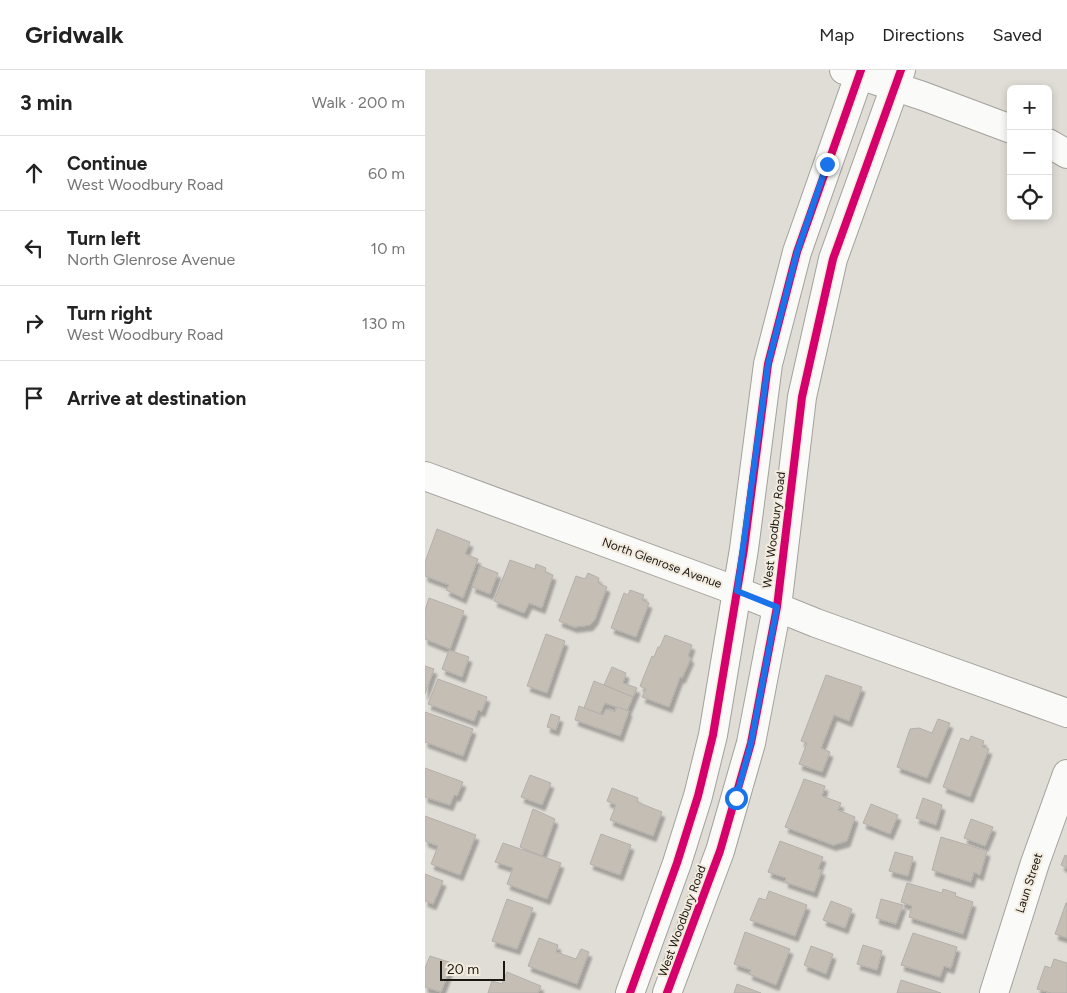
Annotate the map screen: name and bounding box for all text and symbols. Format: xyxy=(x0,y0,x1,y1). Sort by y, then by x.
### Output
text: Gridwalk xyxy=(25,20,124,49)
text: Map xyxy=(819,24,854,46)
text: Directions xyxy=(882,24,964,46)
text: Saved xyxy=(992,24,1042,46)
map controls xyxy=(1007,85,1052,220)
button: + xyxy=(1007,85,1052,130)
text: 3 min xyxy=(20,90,72,115)
text: Walk · 200 m xyxy=(312,93,405,112)
button: − xyxy=(1007,130,1052,175)
text: Continue xyxy=(67,152,147,175)
route end xyxy=(816,153,839,176)
icon: ahead xyxy=(20,159,48,187)
text: 60 m xyxy=(368,164,405,183)
text: West Woodbury Road xyxy=(67,175,223,194)
button: locate xyxy=(1007,175,1052,220)
text: Turn left xyxy=(67,227,141,250)
icon: left xyxy=(20,234,48,262)
text: 10 m xyxy=(371,239,405,258)
text: North Glenrose Avenue xyxy=(67,250,235,269)
text: Turn right xyxy=(67,302,153,325)
icon: right xyxy=(20,309,48,337)
text: 130 m xyxy=(362,314,405,333)
text: West Woodbury Road xyxy=(67,325,223,344)
icon: arrive xyxy=(20,384,48,412)
text: Arrive at destination xyxy=(67,387,246,410)
street label: West Woodbury Road xyxy=(760,471,788,589)
street label: North Glenrose Avenue xyxy=(600,535,724,591)
route start xyxy=(725,787,748,810)
street label: Laun Street xyxy=(1013,851,1045,915)
street label: West Woodbury Road xyxy=(655,863,709,979)
scale bar xyxy=(440,958,505,981)
text: 20 m xyxy=(447,961,479,978)

